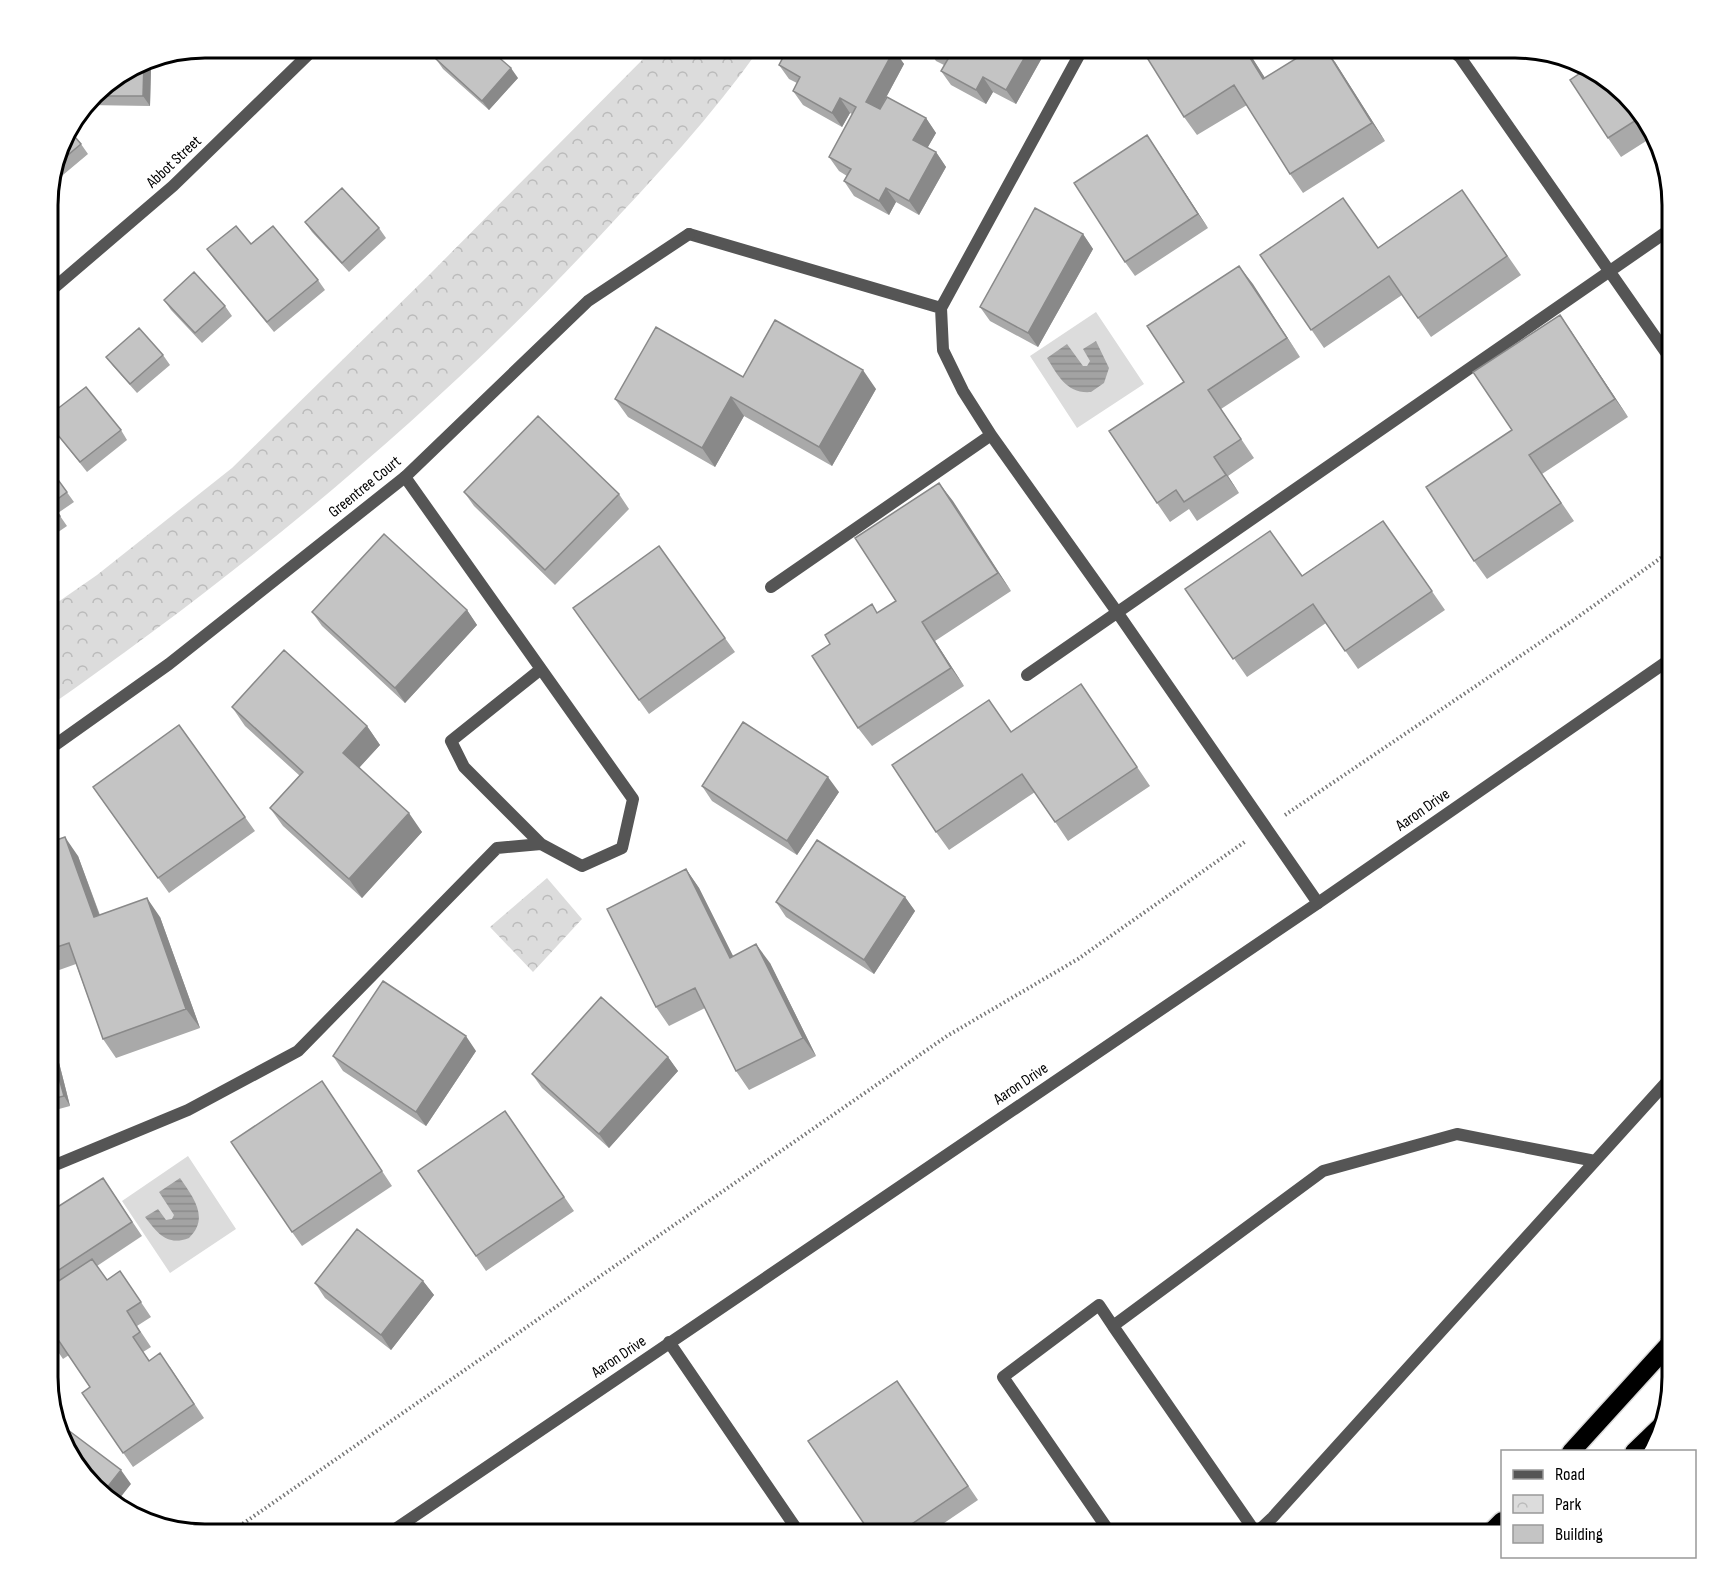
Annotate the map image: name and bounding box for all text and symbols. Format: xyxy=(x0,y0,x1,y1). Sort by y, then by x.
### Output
street label: Abbot Street xyxy=(142,132,205,193)
street label: Greentree Court xyxy=(325,452,405,522)
street label: Aaron Drive xyxy=(1392,785,1454,836)
street label: Aaron Drive xyxy=(989,1059,1052,1110)
street label: Aaron Drive xyxy=(587,1332,650,1383)
legend xyxy=(1501,1450,1696,1558)
text: Road xyxy=(1555,1464,1585,1485)
text: Park xyxy=(1555,1494,1581,1515)
text: Building xyxy=(1555,1524,1603,1545)

